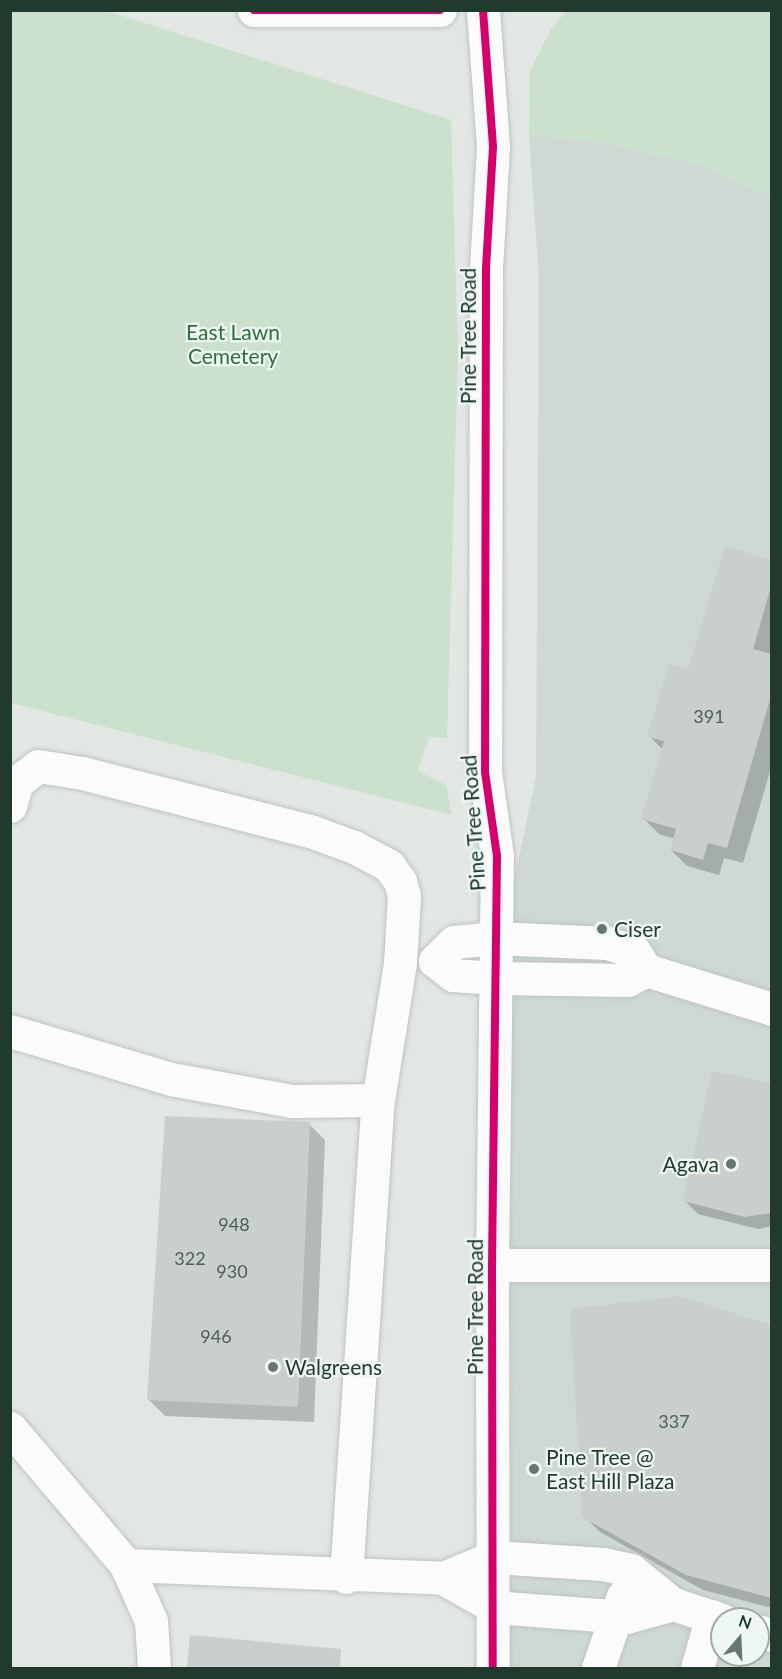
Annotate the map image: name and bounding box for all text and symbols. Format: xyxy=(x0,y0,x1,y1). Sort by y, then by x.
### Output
street label: Pine Tree Road xyxy=(455,267,481,405)
park label: East Lawn Cemetery xyxy=(186,319,280,369)
house number: 391 xyxy=(693,705,725,727)
street label: Pine Tree Road xyxy=(456,754,490,892)
place label: Ciser xyxy=(614,916,661,942)
marker: Ciser xyxy=(595,922,609,936)
place label: Agava xyxy=(663,1151,719,1177)
marker: Agava xyxy=(724,1157,738,1171)
house number: 948 xyxy=(218,1213,250,1235)
street label: Pine Tree Road xyxy=(462,1238,488,1376)
house number: 322 xyxy=(174,1247,206,1269)
house number: 930 xyxy=(216,1260,248,1282)
house number: 946 xyxy=(200,1325,232,1347)
place label: Walgreens xyxy=(285,1354,382,1380)
marker: Walgreens xyxy=(266,1360,280,1374)
house number: 337 xyxy=(658,1410,690,1432)
place label: Pine Tree @ East Hill Plaza xyxy=(546,1444,675,1494)
marker: Pine Tree @ East Hill Plaza xyxy=(527,1462,541,1476)
north arrow xyxy=(710,1607,770,1667)
text: N xyxy=(736,1610,754,1632)

